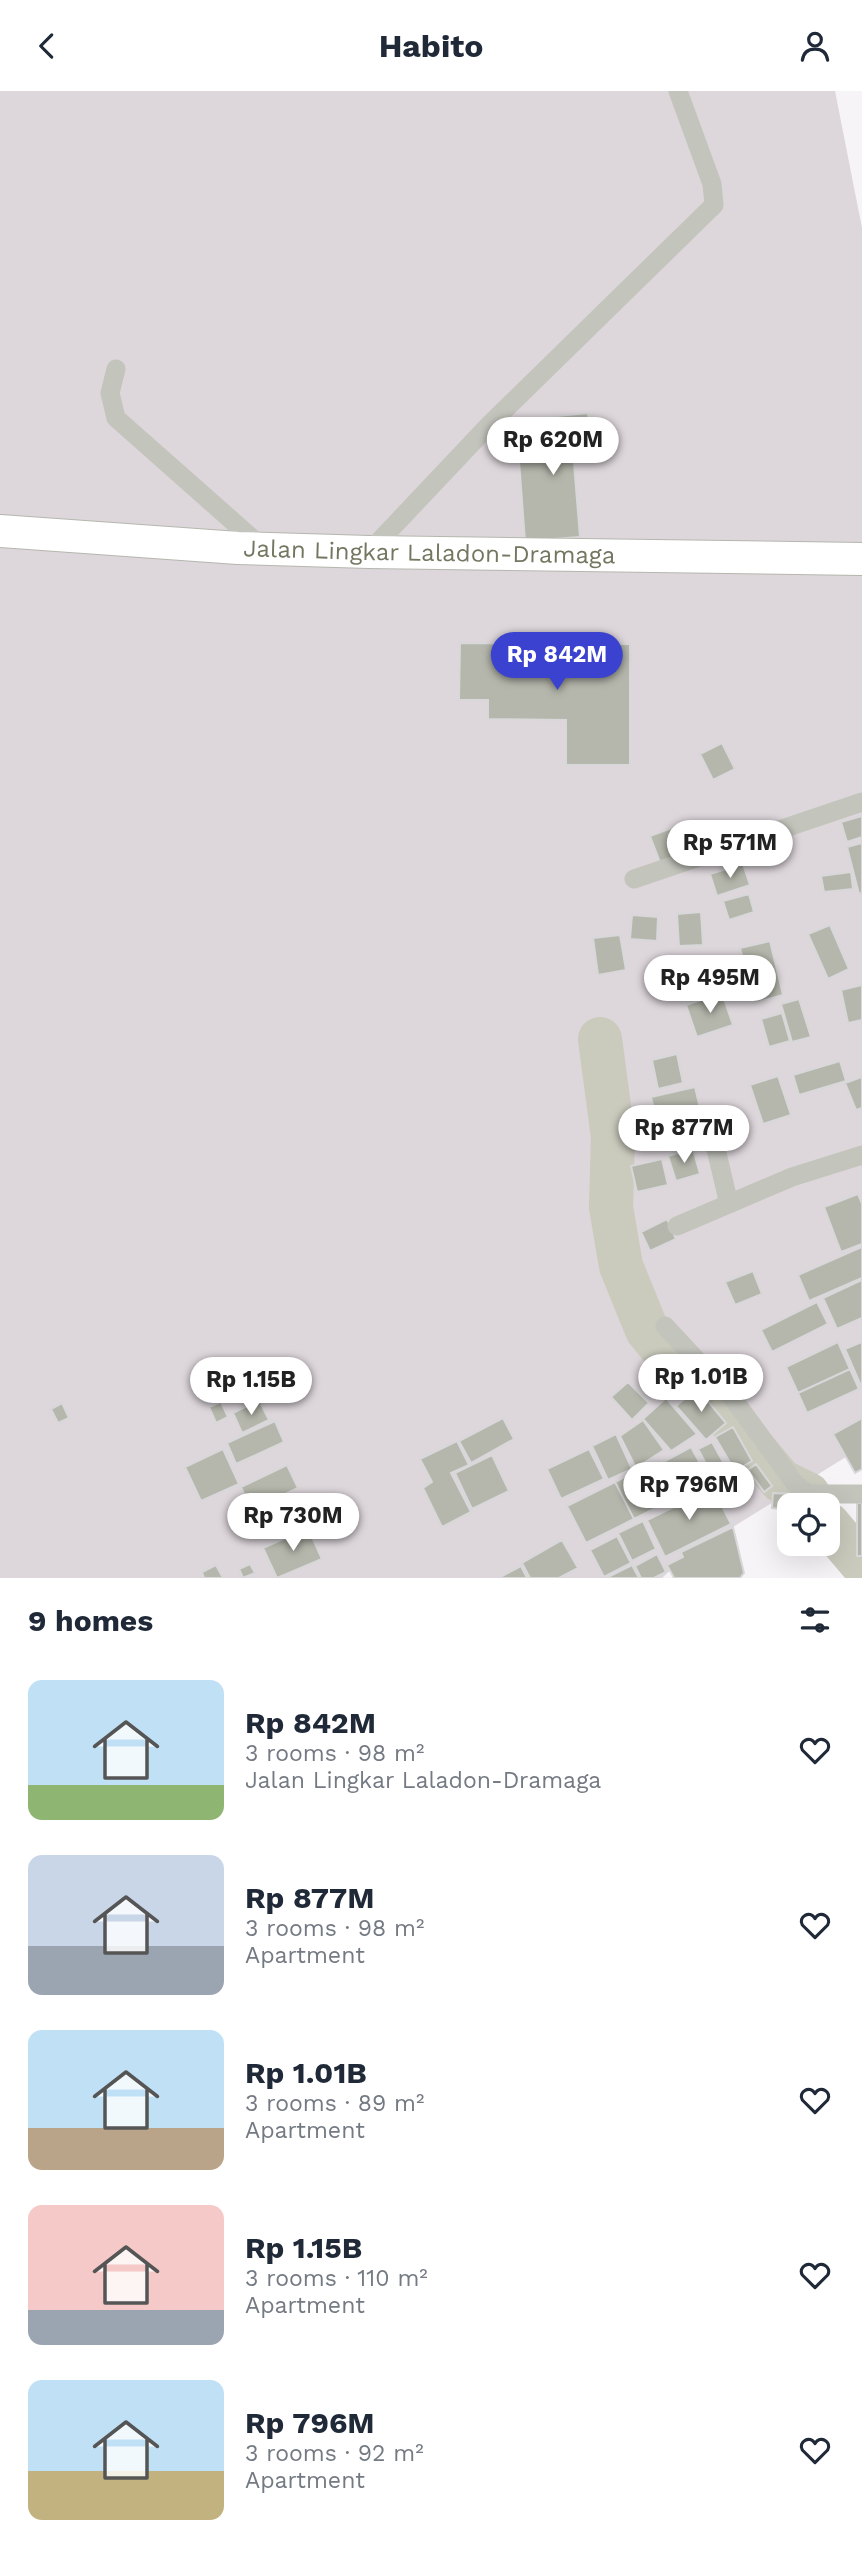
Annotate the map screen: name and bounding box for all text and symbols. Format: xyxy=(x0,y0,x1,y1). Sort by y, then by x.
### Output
icon: back xyxy=(28,27,66,65)
text: Habito xyxy=(379,27,483,65)
icon: person xyxy=(796,27,834,65)
pin: Rp 620M xyxy=(488,417,618,477)
text: Rp 620M xyxy=(503,426,603,453)
street label: Jalan Lingkar Laladon-Dramaga xyxy=(243,534,616,569)
pin: Rp 842M xyxy=(492,633,622,692)
text: Rp 842M xyxy=(507,641,607,668)
pin: Rp 571M xyxy=(665,821,795,880)
text: Rp 571M xyxy=(683,829,777,856)
pin: Rp 495M xyxy=(645,955,775,1015)
text: Rp 495M xyxy=(660,964,760,991)
pin: Rp 877M xyxy=(619,1105,749,1165)
text: Rp 877M xyxy=(634,1114,734,1141)
pin: Rp 1.01B xyxy=(629,1355,773,1414)
pin: Rp 1.15B xyxy=(179,1357,323,1417)
text: Rp 1.01B xyxy=(654,1363,748,1390)
text: Rp 1.15B xyxy=(206,1366,296,1393)
pin: Rp 796M xyxy=(624,1463,754,1522)
text: Rp 796M xyxy=(639,1471,739,1498)
pin: Rp 730M xyxy=(228,1493,358,1553)
map controls xyxy=(777,1493,840,1556)
button: locate xyxy=(777,1493,840,1556)
text: Rp 730M xyxy=(243,1502,343,1529)
icon: filters xyxy=(796,1601,834,1639)
text: 9 homes xyxy=(28,1603,153,1638)
text: Rp 842M xyxy=(245,1705,376,1740)
icon: home xyxy=(84,1708,168,1792)
icon: heart xyxy=(796,1731,834,1769)
text: 3 rooms · 98 m² xyxy=(245,1740,424,1767)
text: Jalan Lingkar Laladon-Dramaga xyxy=(245,1767,601,1794)
text: Rp 877M xyxy=(245,1880,375,1915)
icon: home xyxy=(84,1883,168,1967)
icon: heart xyxy=(796,1906,834,1944)
text: 3 rooms · 98 m² xyxy=(245,1915,424,1942)
text: Apartment xyxy=(245,1942,365,1969)
text: Rp 1.01B xyxy=(245,2055,367,2090)
icon: home xyxy=(84,2058,168,2142)
icon: heart xyxy=(796,2081,834,2119)
text: 3 rooms · 89 m² xyxy=(245,2090,424,2117)
text: Apartment xyxy=(245,2117,365,2144)
text: Rp 1.15B xyxy=(245,2230,362,2265)
icon: home xyxy=(84,2233,168,2317)
icon: heart xyxy=(796,2256,834,2294)
text: 3 rooms · 110 m² xyxy=(245,2265,428,2292)
text: Apartment xyxy=(245,2292,365,2319)
text: Rp 796M xyxy=(245,2405,375,2440)
icon: home xyxy=(84,2408,168,2492)
icon: heart xyxy=(796,2431,834,2469)
text: 3 rooms · 92 m² xyxy=(245,2440,424,2467)
text: Apartment xyxy=(245,2467,365,2494)

